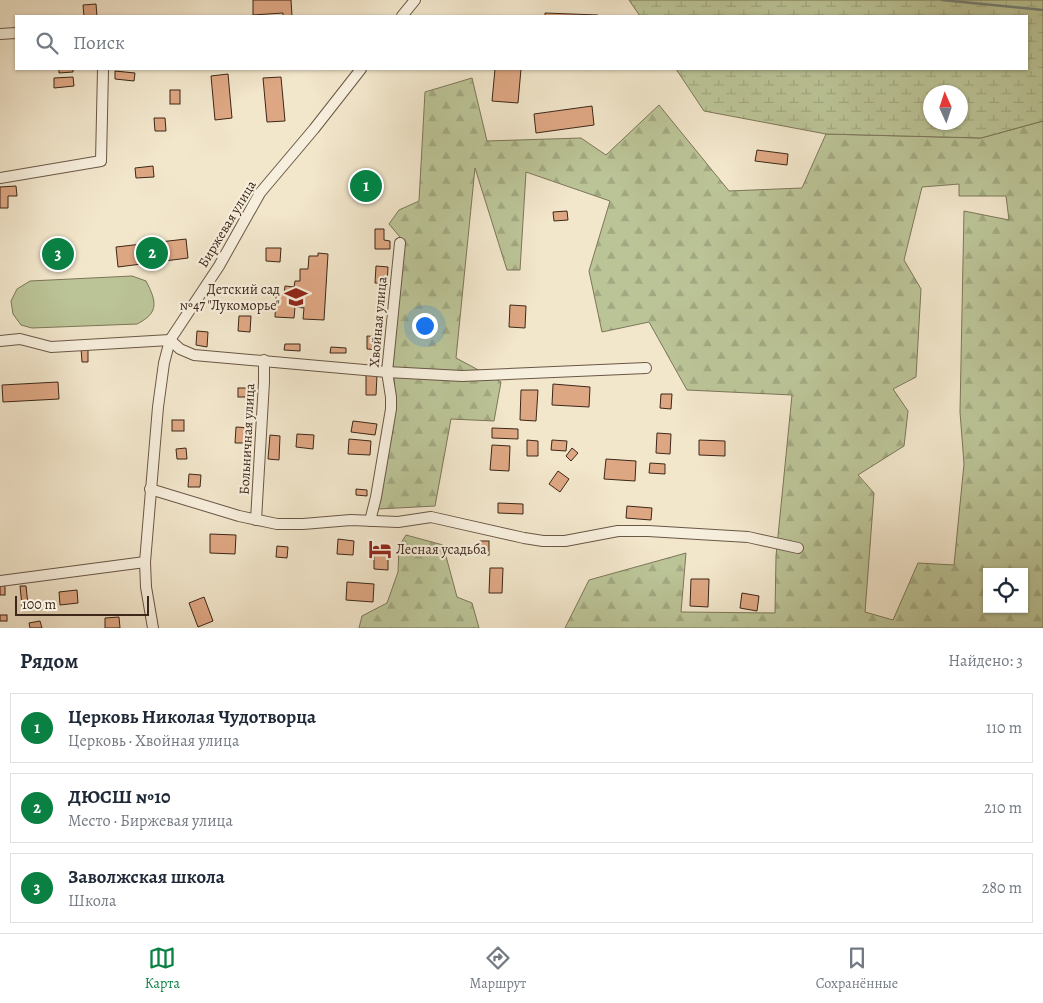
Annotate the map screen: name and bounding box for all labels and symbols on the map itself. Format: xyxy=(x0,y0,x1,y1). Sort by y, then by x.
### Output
north arrow xyxy=(923,85,968,130)
pin: 1 xyxy=(350,167,382,205)
street label: Биржевая улица xyxy=(193,176,261,271)
pin: 2 xyxy=(136,234,168,272)
pin: 3 xyxy=(42,235,74,273)
street label: Хвойная улица xyxy=(365,275,391,368)
place label: Детский сад №47 "Лукоморье" xyxy=(180,280,280,315)
school or university icon: Детский сад №47 "Лукоморье" xyxy=(283,284,309,310)
your location xyxy=(412,313,438,339)
street label: Больничная улица xyxy=(235,382,259,495)
hotel icon: Лесная усадьба xyxy=(367,536,393,562)
place label: Лесная усадьба xyxy=(396,540,487,559)
scale bar xyxy=(15,593,149,616)

